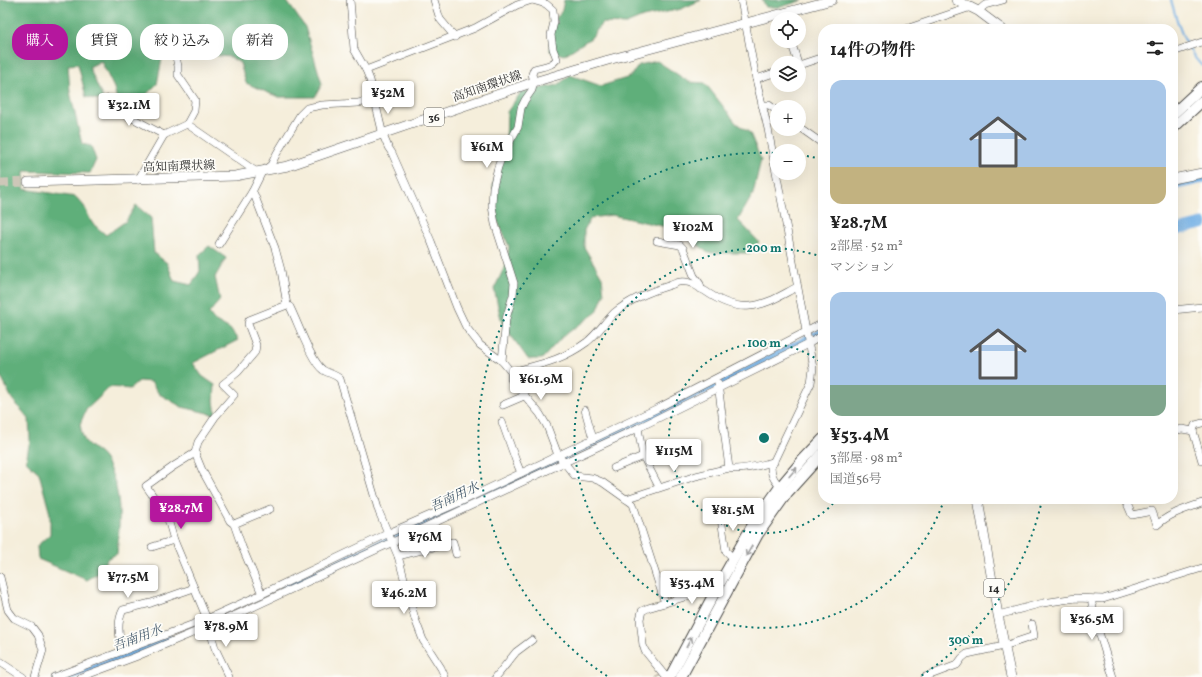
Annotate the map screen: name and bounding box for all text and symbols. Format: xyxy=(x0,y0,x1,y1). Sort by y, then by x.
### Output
map controls xyxy=(770,12,806,180)
button: locate xyxy=(770,12,806,48)
chip: 購入 xyxy=(12,24,68,60)
chip: 賃貸 xyxy=(76,24,132,60)
chip: 絞り込み xyxy=(140,24,224,60)
chip: 新着 xyxy=(232,24,288,60)
icon: filters xyxy=(1144,37,1166,59)
text: 14件の物件 xyxy=(830,39,915,62)
button: layers xyxy=(770,56,806,92)
street label: 高知南環状線 xyxy=(451,68,524,106)
pin: ¥52M xyxy=(364,81,412,115)
text: ¥52M xyxy=(371,85,405,103)
pin: ¥32.1M xyxy=(96,93,162,127)
text: ¥32.1M xyxy=(107,97,151,115)
button: + xyxy=(770,100,806,136)
icon: home xyxy=(962,106,1034,178)
road number: 36 xyxy=(424,108,444,126)
pin: ¥61M xyxy=(463,135,511,169)
text: ¥61M xyxy=(470,139,504,157)
button: − xyxy=(770,144,806,180)
street label: 高知南環状線 xyxy=(143,158,215,176)
text: ¥28.7M xyxy=(830,212,887,235)
pin: ¥102M xyxy=(665,215,721,249)
text: ¥102M xyxy=(673,219,713,237)
text: 2部屋 · 52 m² xyxy=(830,238,903,256)
text: 200 m xyxy=(746,241,782,257)
text: マンション xyxy=(830,259,894,277)
icon: home xyxy=(962,318,1034,390)
text: 100 m xyxy=(747,336,781,352)
pin: ¥61.9M xyxy=(508,367,574,401)
text: ¥61.9M xyxy=(519,371,563,389)
text: ¥53.4M xyxy=(830,424,889,447)
centre of rings xyxy=(757,431,771,445)
pin: ¥115M xyxy=(646,439,702,473)
text: ¥115M xyxy=(655,443,693,461)
text: 3部屋 · 98 m² xyxy=(830,450,903,468)
one-way arrow xyxy=(788,467,797,478)
text: 国道56号 xyxy=(830,471,882,489)
water label: 吾南用水 xyxy=(427,478,484,517)
pin: ¥28.7M xyxy=(148,496,214,530)
pin: ¥81.5M xyxy=(700,498,766,532)
text: ¥28.7M xyxy=(159,500,203,518)
text: ¥81.5M xyxy=(712,502,754,520)
pin: ¥76M xyxy=(401,525,449,559)
text: ¥76M xyxy=(408,529,442,547)
one-way arrow xyxy=(744,545,752,557)
pin: ¥77.5M xyxy=(95,565,161,599)
text: ¥77.5M xyxy=(107,569,149,587)
pin: ¥53.4M xyxy=(659,571,725,605)
text: ¥53.4M xyxy=(669,575,715,593)
road number: 14 xyxy=(984,579,1004,597)
pin: ¥46.2M xyxy=(371,581,437,615)
text: ¥46.2M xyxy=(381,585,427,603)
pin: ¥36.5M xyxy=(1059,607,1125,641)
text: ¥36.5M xyxy=(1070,611,1114,629)
pin: ¥78.9M xyxy=(193,614,259,648)
text: ¥78.9M xyxy=(204,618,248,636)
water label: 吾南用水 xyxy=(110,620,167,657)
text: 300 m xyxy=(949,633,984,649)
one-way arrow xyxy=(685,637,693,649)

